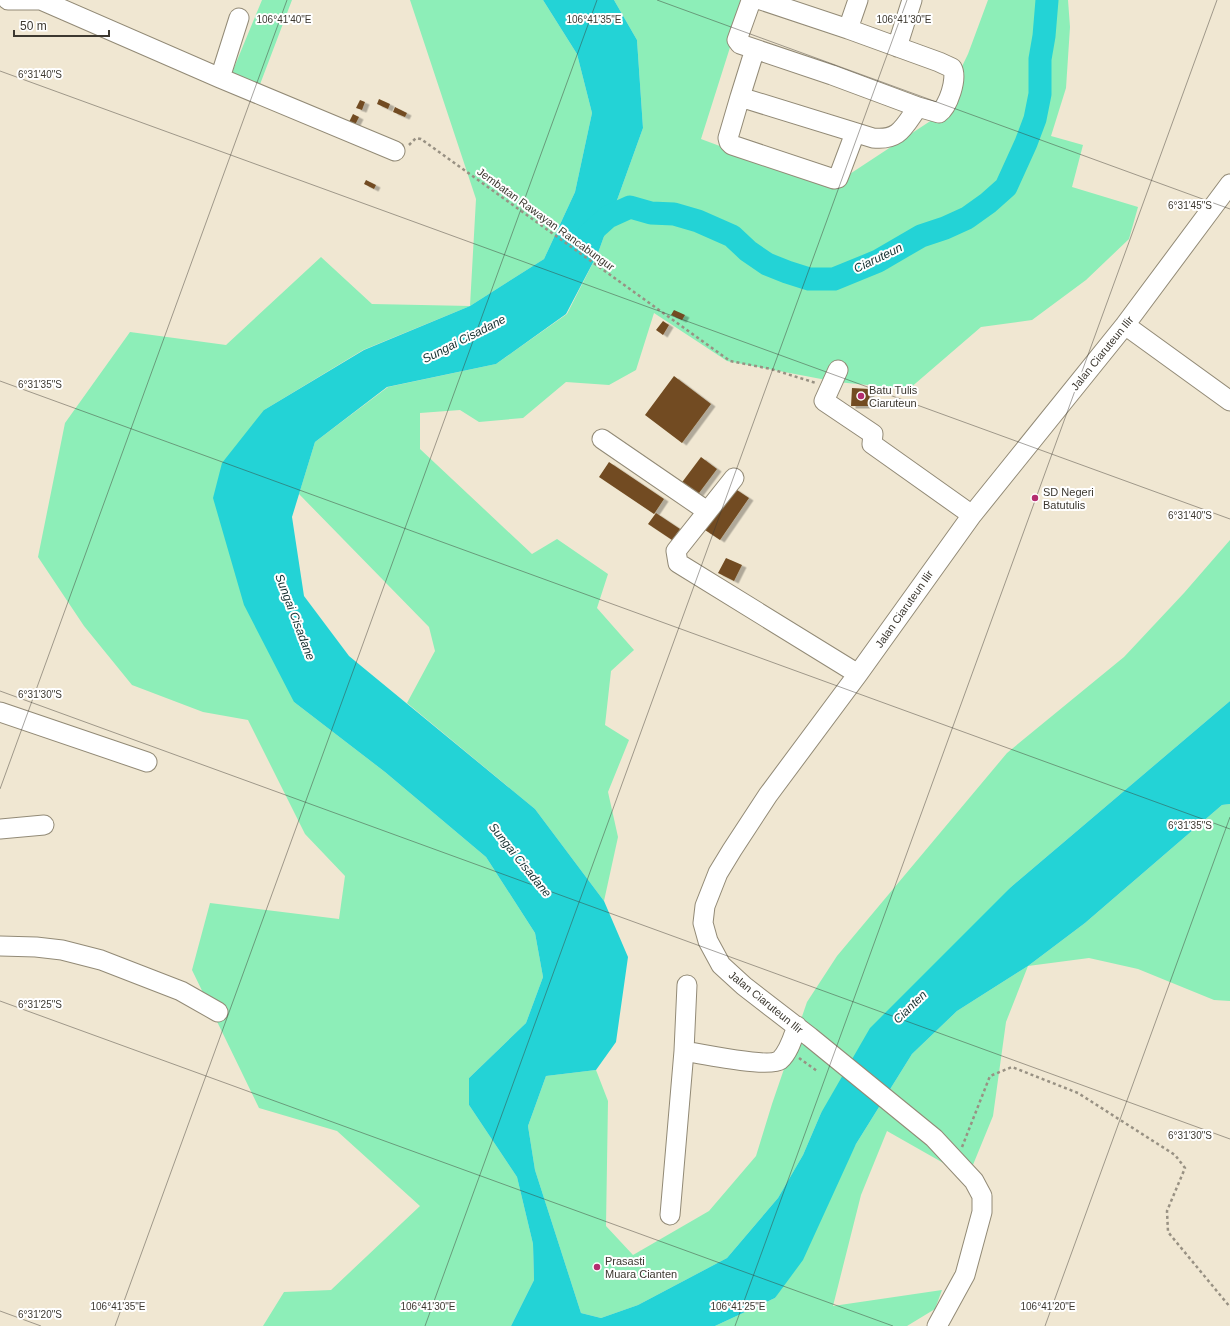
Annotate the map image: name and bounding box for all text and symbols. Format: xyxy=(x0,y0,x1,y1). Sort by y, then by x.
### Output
scale bar xyxy=(14,12,109,38)
text: 106°41'40"E xyxy=(256,14,312,25)
text: 106°41'35"E xyxy=(566,14,622,25)
text: 106°41'30"E xyxy=(876,14,932,25)
text: 50 m xyxy=(20,19,47,33)
text: 6°31'40"S xyxy=(18,69,62,80)
street label: Jembatan Rawayan Rancabungur xyxy=(475,165,617,273)
text: 6°31'45"S xyxy=(1168,200,1212,211)
water label: Ciaruteun xyxy=(852,240,905,276)
water label: Sungai Cisadane xyxy=(420,312,508,366)
street label: Jalan Ciaruteun Ilir xyxy=(1068,313,1136,392)
text: 6°31'35"S xyxy=(18,379,62,390)
place label: Batu Tulis Ciaruteun xyxy=(869,384,918,409)
marker: Batu Tulis Ciaruteun xyxy=(856,391,866,401)
place label: SD Negeri Batutulis xyxy=(1043,486,1094,511)
marker: SD Negeri Batutulis xyxy=(1030,493,1040,503)
text: 6°31'40"S xyxy=(1168,510,1212,521)
street label: Jalan Ciaruteun Ilir xyxy=(873,568,935,650)
water label: Sungai Cisadane xyxy=(272,572,318,662)
text: 6°31'30"S xyxy=(18,689,62,700)
water label: Sungai Cisadane xyxy=(486,820,554,900)
text: 6°31'35"S xyxy=(1168,820,1212,831)
street label: Jalan Ciaruteun Ilir xyxy=(727,968,806,1036)
water label: Cianten xyxy=(890,987,930,1026)
text: 6°31'25"S xyxy=(18,999,62,1010)
text: 6°31'30"S xyxy=(1168,1130,1212,1141)
place label: Prasasti Muara Cianten xyxy=(605,1255,677,1280)
marker: Prasasti Muara Cianten xyxy=(592,1262,602,1272)
text: 106°41'35"E xyxy=(90,1301,146,1312)
text: 106°41'30"E xyxy=(400,1301,456,1312)
text: 106°41'25"E xyxy=(710,1301,766,1312)
text: 106°41'20"E xyxy=(1020,1301,1076,1312)
text: 6°31'20"S xyxy=(18,1309,62,1320)

